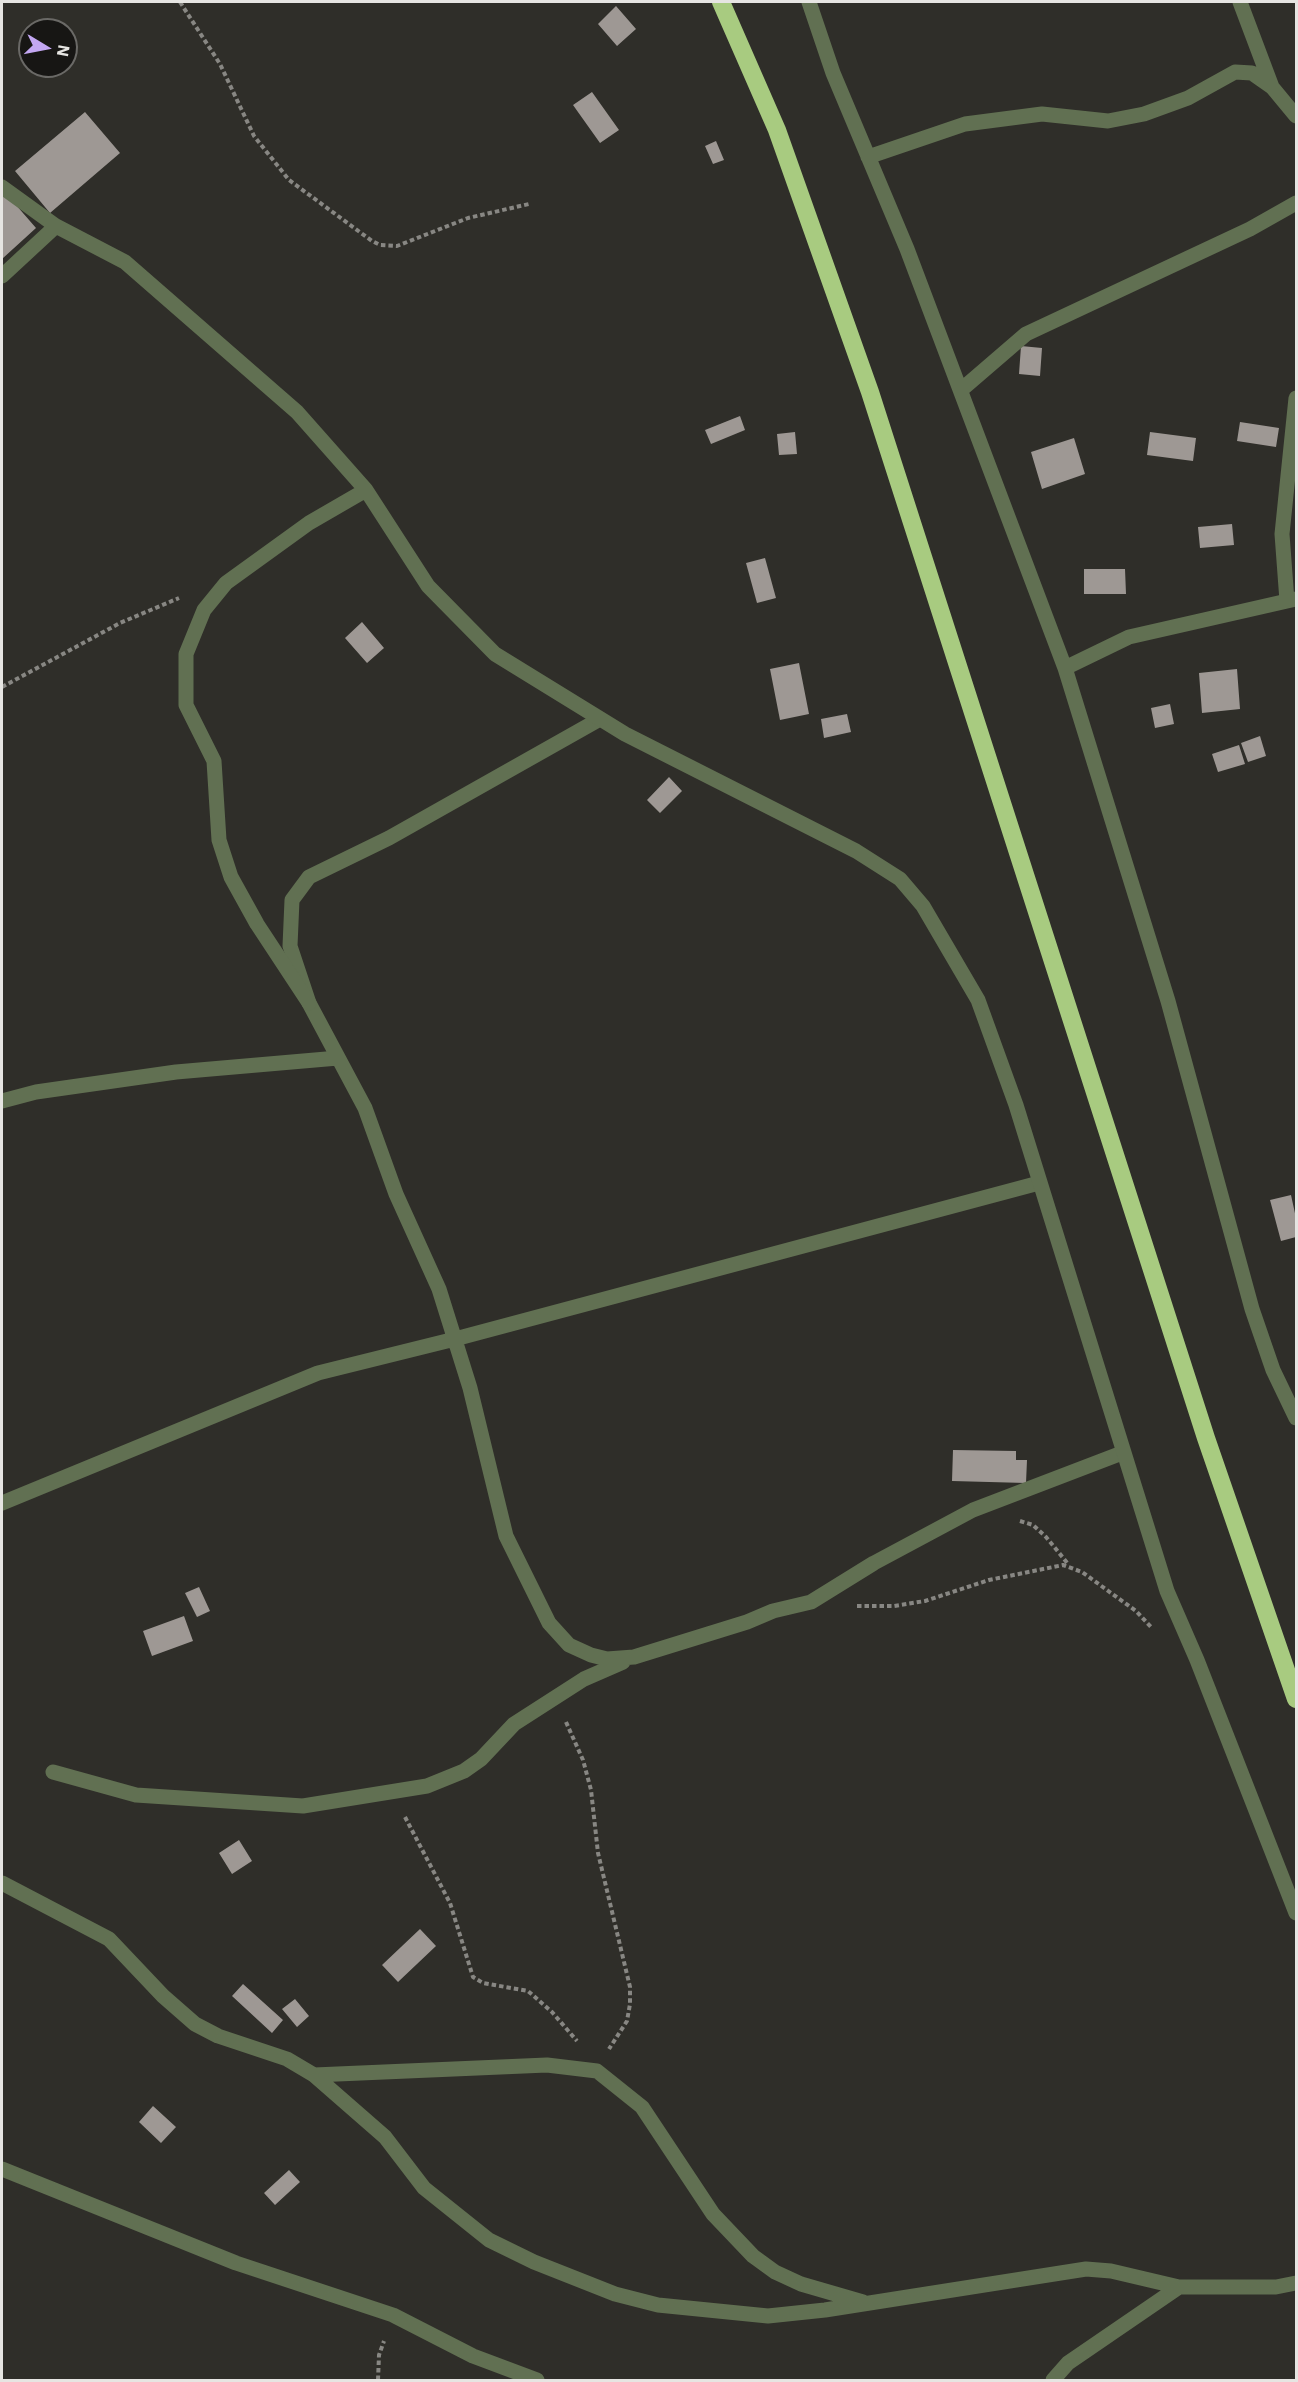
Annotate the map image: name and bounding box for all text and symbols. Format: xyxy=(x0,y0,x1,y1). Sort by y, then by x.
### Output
north arrow xyxy=(18,18,78,78)
text: N xyxy=(53,43,75,58)

